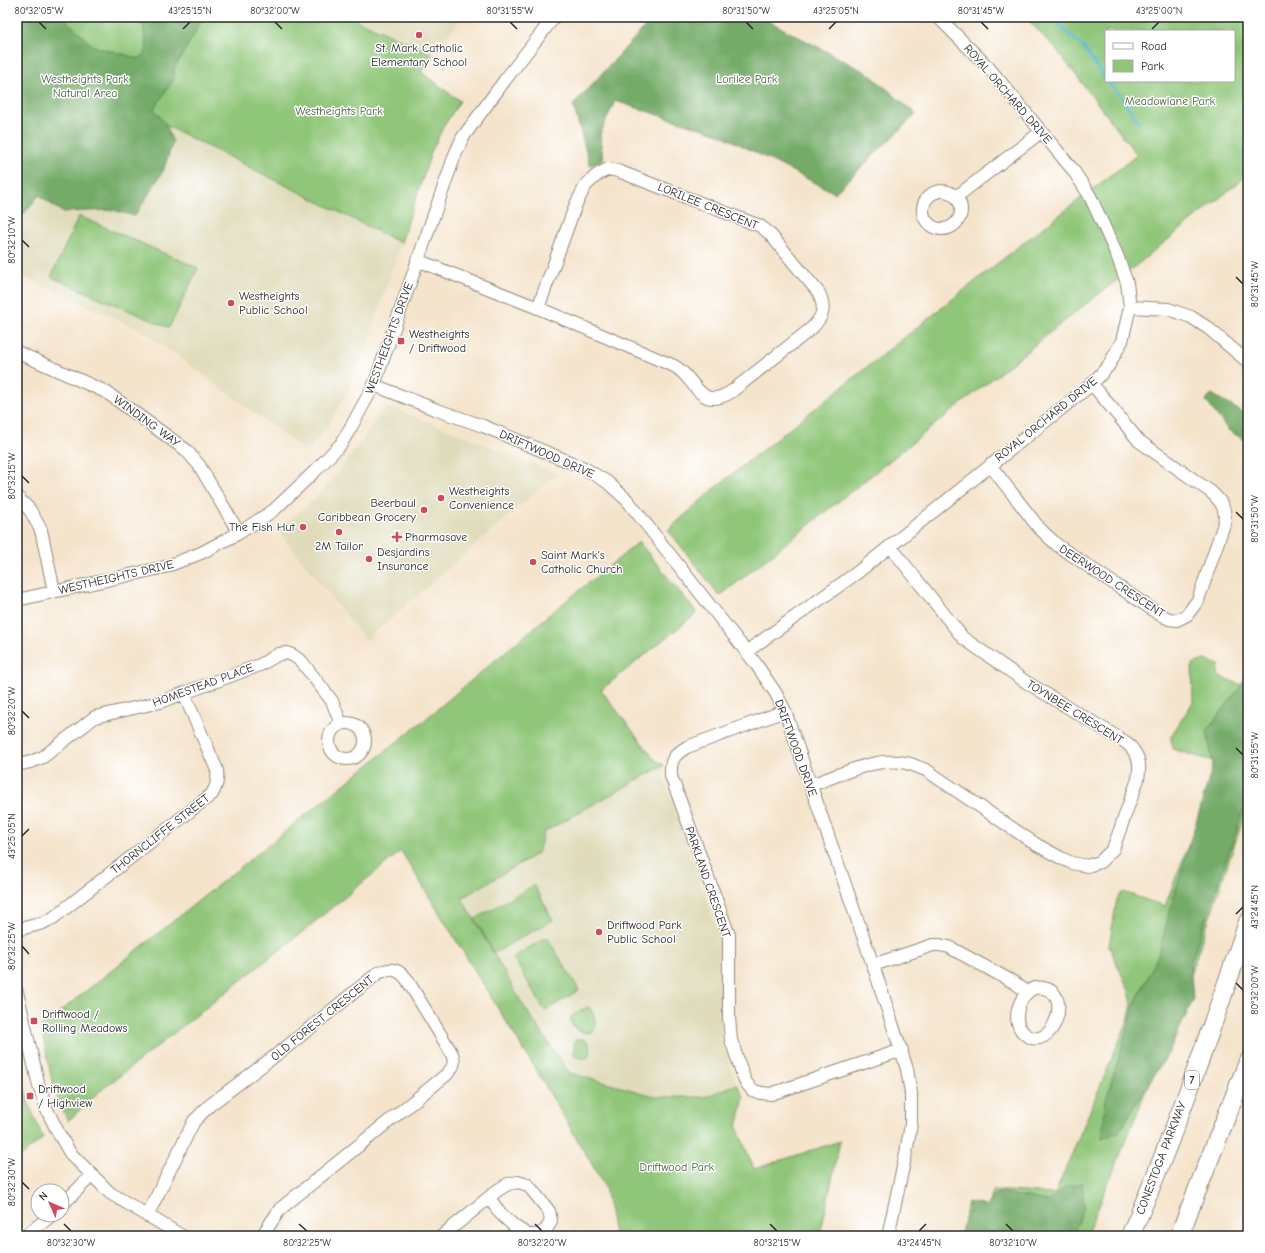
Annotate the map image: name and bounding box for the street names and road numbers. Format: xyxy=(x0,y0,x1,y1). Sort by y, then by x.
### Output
street label: ROYAL ORCHARD DRIVE xyxy=(961,41,1055,147)
street label: LORILEE CRESCENT xyxy=(656,180,761,233)
street label: WESTHEIGHTS DRIVE xyxy=(362,280,416,396)
street label: ROYAL ORCHARD DRIVE xyxy=(992,374,1100,464)
street label: WINDING WAY xyxy=(111,392,184,450)
street label: DRIFTWOOD DRIVE xyxy=(497,427,597,481)
street label: DEERWOOD CRESCENT xyxy=(1057,542,1168,621)
street label: WESTHEIGHTS DRIVE xyxy=(57,557,175,597)
street label: HOMESTEAD PLACE xyxy=(151,660,255,710)
street label: TOYNBEE CRESCENT xyxy=(1024,677,1126,748)
street label: DRIFTWOOD DRIVE xyxy=(772,697,820,799)
street label: THORNCLIFFE STREET xyxy=(108,791,213,877)
street label: PARKLAND CRESCENT xyxy=(682,825,734,940)
street label: OLD FOREST CRESCENT xyxy=(268,972,377,1064)
road number: 7 xyxy=(1185,1071,1199,1089)
street label: CONESTOGA PARKWAY xyxy=(1133,1099,1189,1217)

